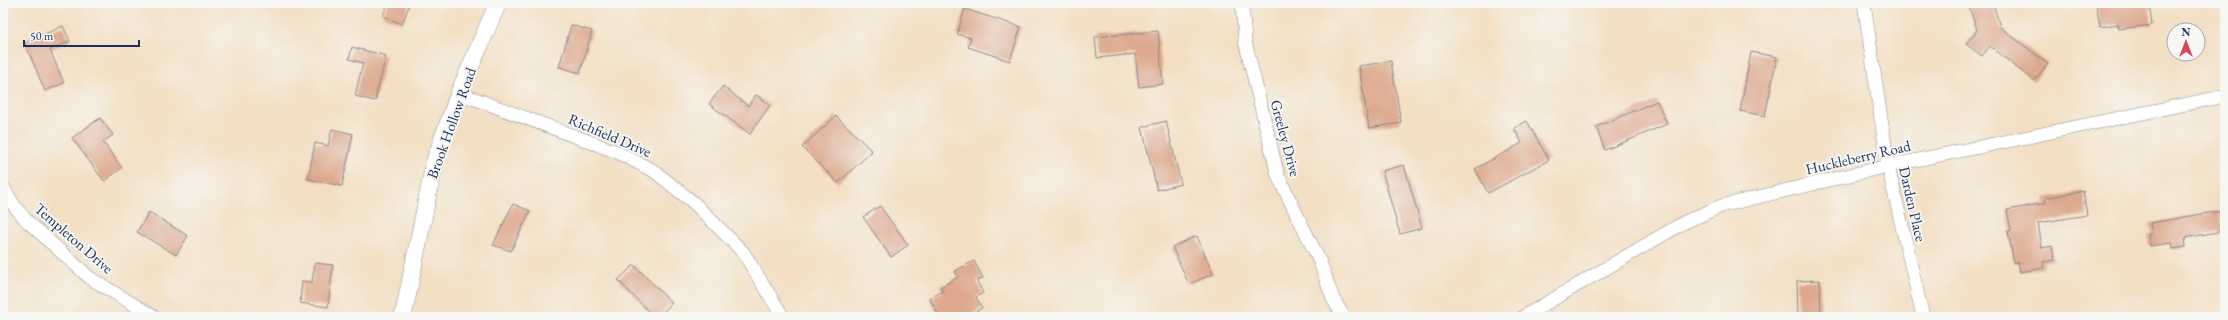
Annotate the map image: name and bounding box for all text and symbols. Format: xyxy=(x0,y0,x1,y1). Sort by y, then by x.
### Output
scale bar xyxy=(24,22,139,48)
north arrow xyxy=(2166,22,2206,62)
text: N xyxy=(2182,25,2191,39)
text: 50 m xyxy=(30,28,54,44)
street label: Brook Hollow Road xyxy=(422,64,480,181)
street label: Greeley Drive xyxy=(1267,98,1305,179)
street label: Richfield Drive xyxy=(566,109,654,161)
street label: Huckleberry Road xyxy=(1804,136,1913,178)
street label: Darden Place xyxy=(1895,165,1931,243)
street label: Templeton Drive xyxy=(31,199,117,277)

